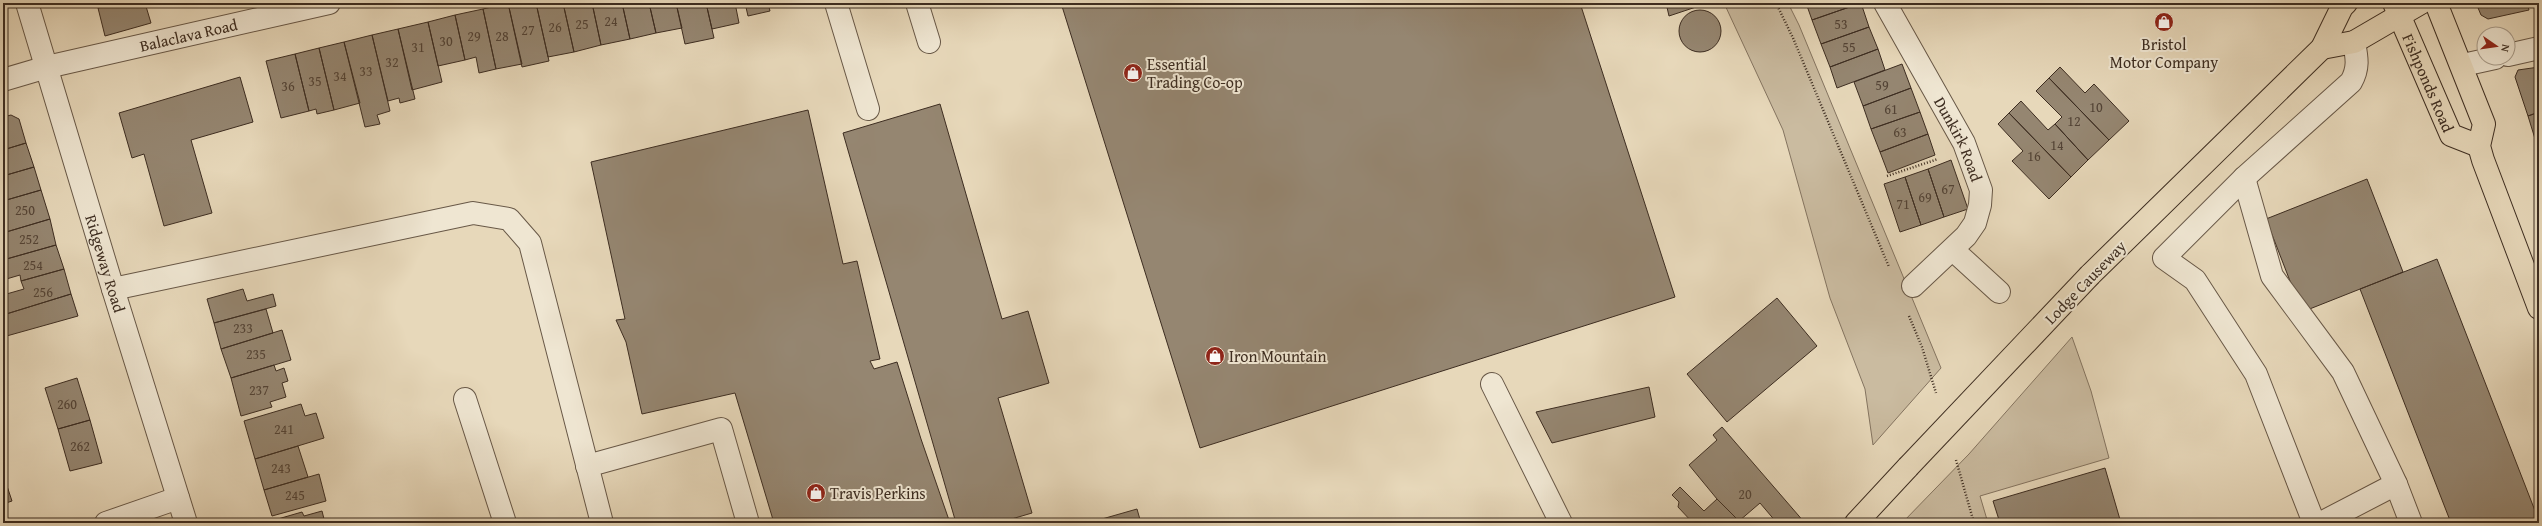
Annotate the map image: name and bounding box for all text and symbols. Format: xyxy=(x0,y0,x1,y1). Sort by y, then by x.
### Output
house number: 24 xyxy=(604,11,618,31)
shop icon: Bristol Motor Company xyxy=(2153,11,2175,33)
street label: Balaclava Road xyxy=(137,12,240,58)
house number: 25 xyxy=(575,14,589,34)
house number: 53 xyxy=(1834,14,1848,34)
house number: 26 xyxy=(548,17,562,37)
house number: 27 xyxy=(521,20,535,40)
house number: 29 xyxy=(467,26,481,46)
house number: 28 xyxy=(495,26,509,46)
north arrow xyxy=(2476,26,2516,66)
street label: Fishponds Road xyxy=(2397,30,2461,136)
house number: 30 xyxy=(439,31,453,51)
place label: Bristol Motor Company xyxy=(2110,32,2218,74)
house number: 31 xyxy=(411,37,425,57)
house number: 55 xyxy=(1842,37,1856,57)
text: N xyxy=(2497,43,2514,54)
house number: 32 xyxy=(385,52,399,72)
place label: Essential Trading Co-op xyxy=(1147,52,1243,94)
house number: 33 xyxy=(359,61,373,81)
shop icon: Essential Trading Co-op xyxy=(1122,62,1144,84)
house number: 34 xyxy=(333,66,347,86)
house number: 35 xyxy=(308,71,322,91)
house number: 59 xyxy=(1875,75,1889,95)
house number: 36 xyxy=(281,76,295,96)
street label: Dunkirk Road xyxy=(1928,92,1989,185)
house number: 10 xyxy=(2089,97,2103,117)
house number: 61 xyxy=(1884,99,1898,119)
house number: 12 xyxy=(2067,111,2081,131)
house number: 63 xyxy=(1893,122,1907,142)
house number: 14 xyxy=(2050,135,2064,155)
house number: 16 xyxy=(2027,146,2041,166)
house number: 67 xyxy=(1941,179,1955,199)
house number: 69 xyxy=(1918,187,1932,207)
house number: 71 xyxy=(1896,194,1910,214)
house number: 250 xyxy=(15,200,35,220)
street label: Ridgeway Road xyxy=(79,211,132,316)
house number: 252 xyxy=(19,229,39,249)
street label: Lodge Causeway xyxy=(2039,234,2131,330)
house number: 254 xyxy=(23,255,43,275)
house number: 256 xyxy=(33,282,53,302)
house number: 233 xyxy=(233,318,253,338)
house number: 235 xyxy=(246,344,266,364)
place label: Iron Mountain xyxy=(1229,344,1327,368)
shop icon: Iron Mountain xyxy=(1204,345,1226,367)
house number: 237 xyxy=(249,380,269,400)
house number: 260 xyxy=(57,394,77,414)
house number: 241 xyxy=(274,419,294,439)
house number: 262 xyxy=(70,436,90,456)
house number: 243 xyxy=(271,458,291,478)
place label: Travis Perkins xyxy=(830,481,926,505)
shop icon: Travis Perkins xyxy=(805,482,827,504)
house number: 20 xyxy=(1738,484,1752,504)
house number: 245 xyxy=(285,485,305,505)

